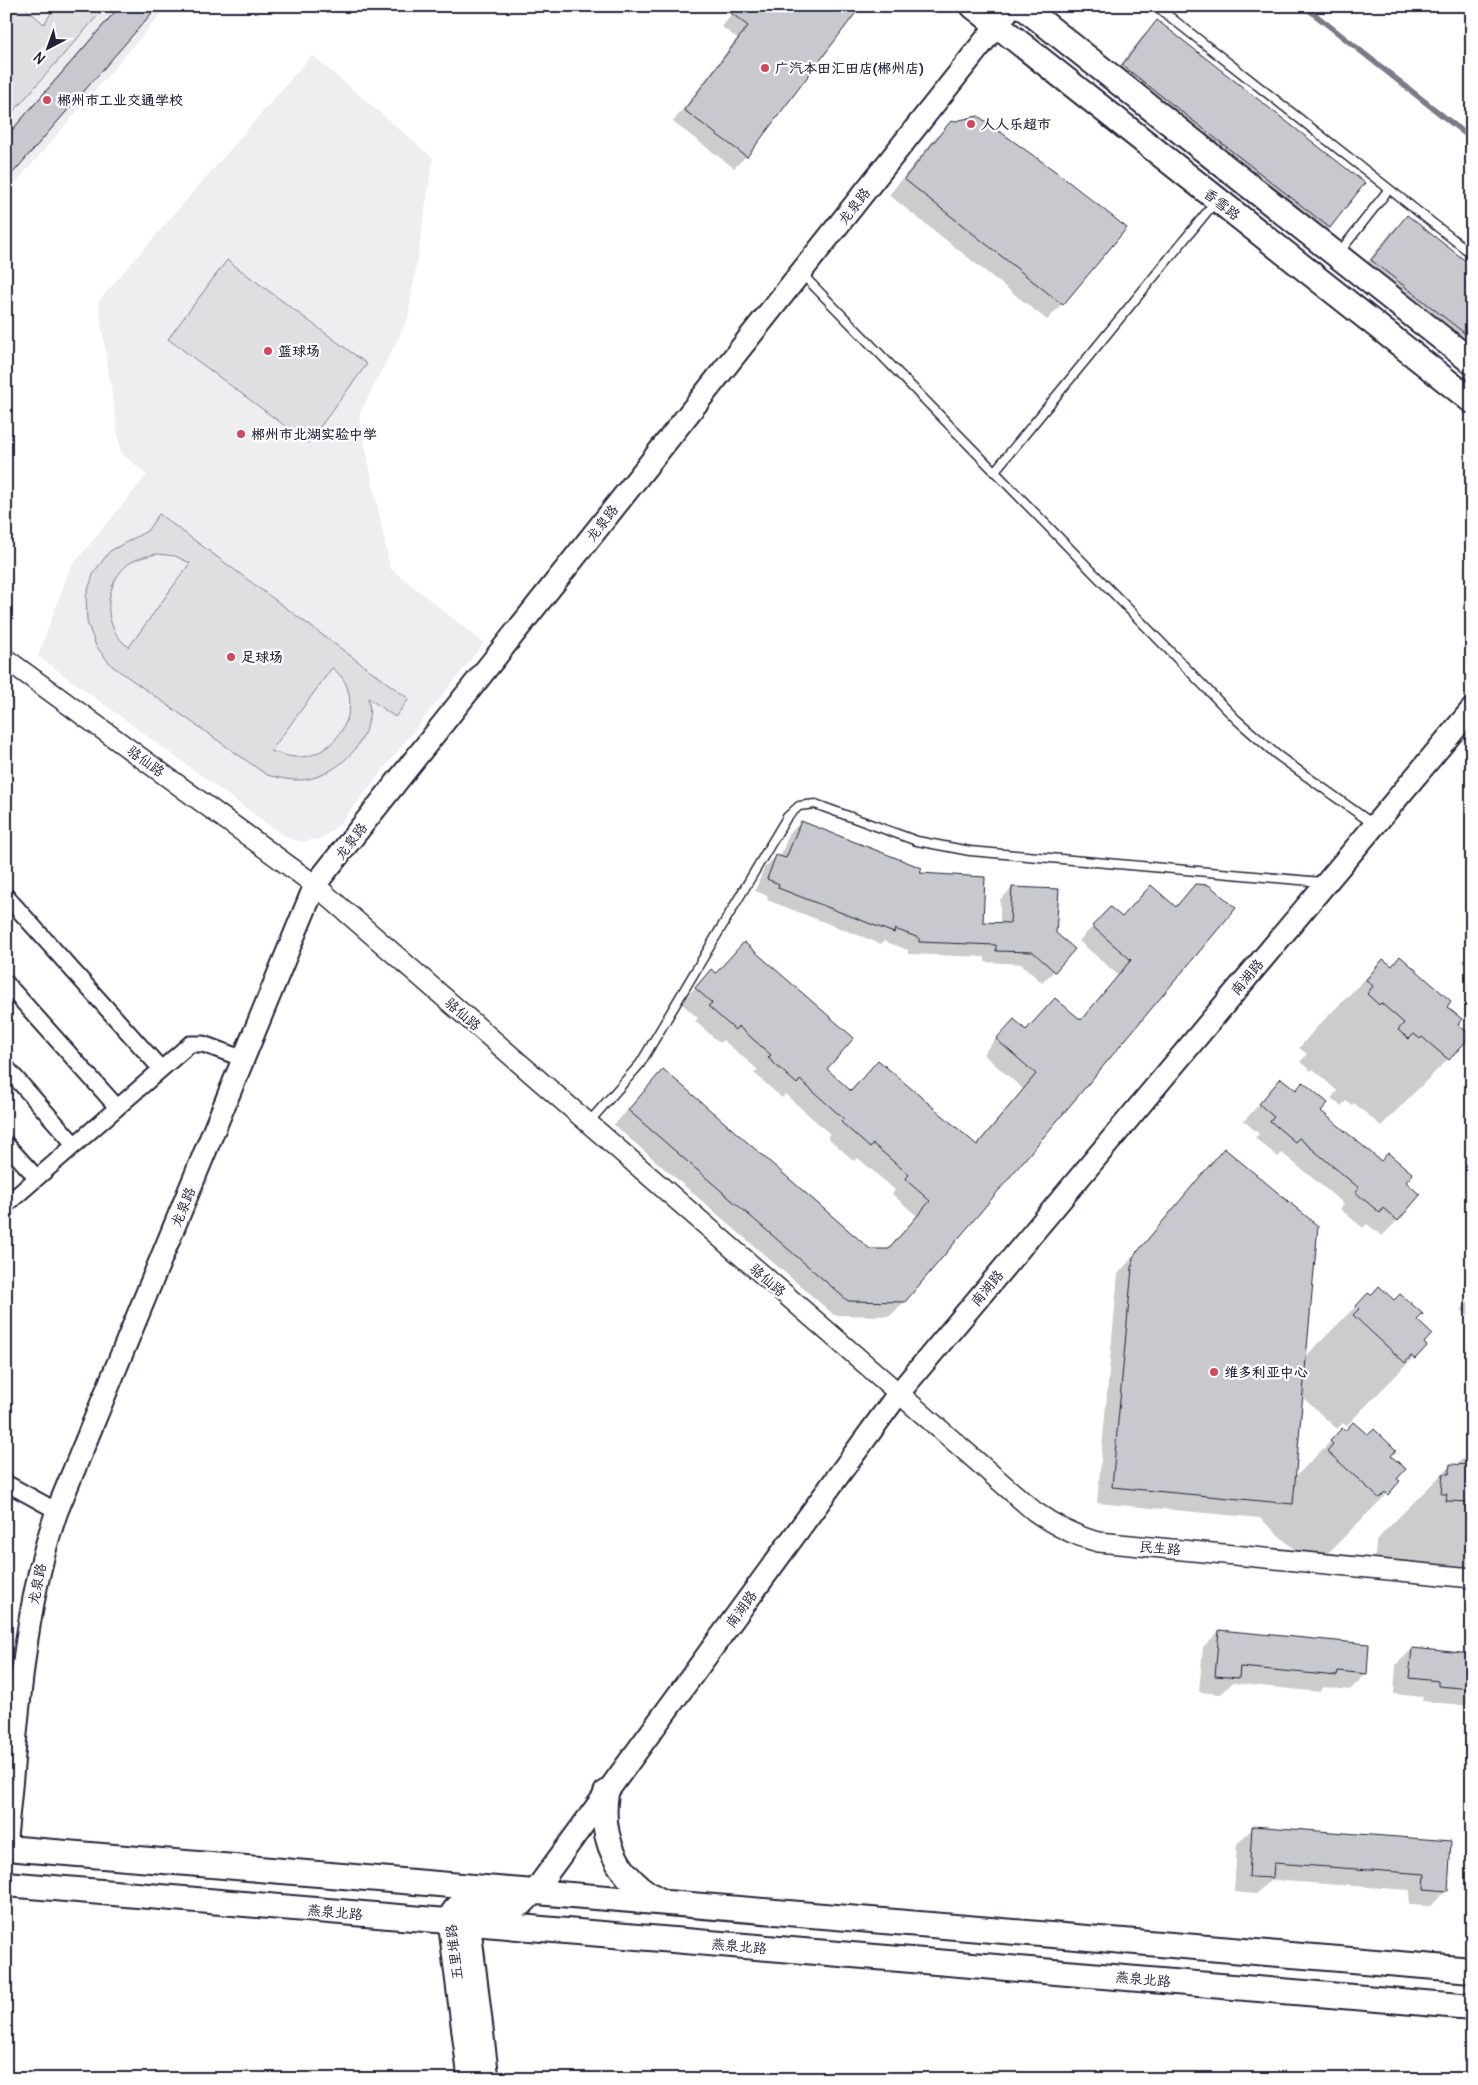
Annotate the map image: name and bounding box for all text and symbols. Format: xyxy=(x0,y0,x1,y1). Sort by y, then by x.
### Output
north arrow xyxy=(22,22,72,72)
text: N xyxy=(30,48,49,68)
place label: 广汽本田汇田店(郴州店) xyxy=(775,59,923,77)
marker: 广汽本田汇田店(郴州店) xyxy=(759,62,771,74)
place label: 郴州市工业交通学校 xyxy=(57,91,183,109)
marker: 郴州市工业交通学校 xyxy=(41,94,53,106)
place label: 人人乐超市 xyxy=(981,115,1051,133)
marker: 人人乐超市 xyxy=(965,118,977,130)
street label: 龙泉路 xyxy=(834,184,874,228)
street label: 香雪路 xyxy=(1200,184,1244,224)
place label: 篮球场 xyxy=(278,342,320,360)
marker: 篮球场 xyxy=(262,345,274,357)
place label: 郴州市北湖实验中学 xyxy=(251,425,377,443)
marker: 郴州市北湖实验中学 xyxy=(235,428,247,440)
street label: 龙泉路 xyxy=(582,501,622,545)
place label: 足球场 xyxy=(241,648,283,666)
marker: 足球场 xyxy=(225,651,237,663)
street label: 骆仙路 xyxy=(124,741,168,781)
street label: 龙泉路 xyxy=(331,819,371,863)
street label: 南湖路 xyxy=(1227,955,1267,999)
street label: 骆仙路 xyxy=(441,993,485,1035)
street label: 龙泉路 xyxy=(167,1184,199,1230)
street label: 骆仙路 xyxy=(746,1259,790,1301)
street label: 南湖路 xyxy=(967,1266,1007,1310)
place label: 维多利亚中心 xyxy=(1224,1363,1308,1381)
marker: 维多利亚中心 xyxy=(1208,1366,1220,1378)
street label: 民生路 xyxy=(1138,1537,1182,1559)
street label: 龙泉路 xyxy=(24,1562,50,1606)
street label: 南湖路 xyxy=(721,1587,761,1631)
street label: 燕泉北路 xyxy=(306,1901,364,1923)
street label: 五里堆路 xyxy=(442,1923,466,1981)
street label: 燕泉北路 xyxy=(710,1935,768,1957)
street label: 燕泉北路 xyxy=(1114,1968,1172,1990)

